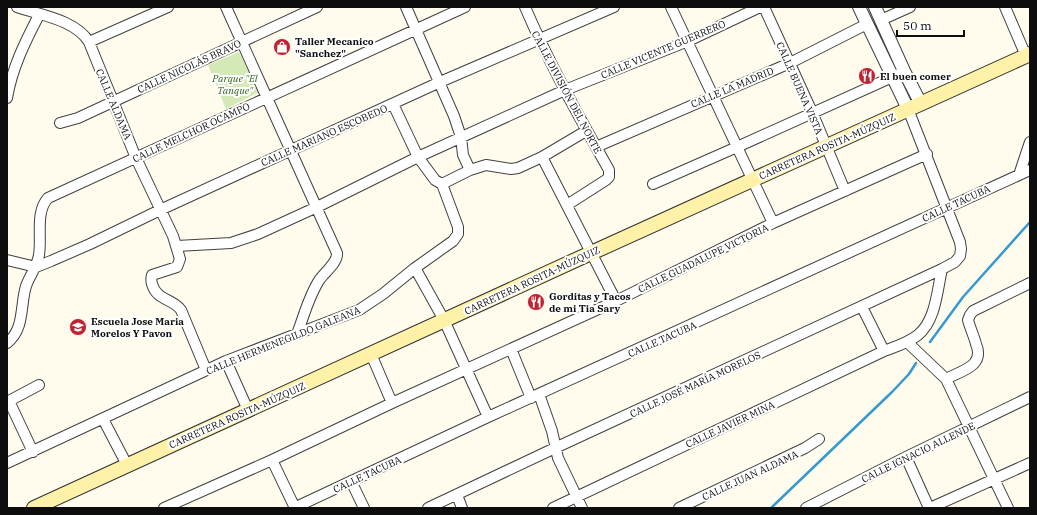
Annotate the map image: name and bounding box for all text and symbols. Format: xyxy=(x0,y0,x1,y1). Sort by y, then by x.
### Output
scale bar xyxy=(897,12,964,38)
street label: CALLE VICENTE GUERRERO xyxy=(599,17,728,82)
text: 50 m xyxy=(903,18,932,33)
street label: CALLE DIVISIÓN DEL NORTE xyxy=(529,29,604,156)
place label: Taller Mecanico "Sanchez" xyxy=(295,35,374,60)
street label: CALLE NICOLÁS BRAVO xyxy=(135,37,243,96)
shop icon: Taller Mecanico "Sanchez" xyxy=(272,37,292,57)
street label: CALLE BUENA VISTA xyxy=(773,40,826,137)
street label: CALLE LA MADRID xyxy=(689,64,776,111)
restaurant icon: El buen comer xyxy=(857,66,877,86)
street label: CALLE ALDAMA xyxy=(93,67,134,142)
place label: El buen comer xyxy=(880,70,951,83)
park label: Parque "El Tanque" xyxy=(211,72,258,97)
street label: CALLE MELCHOR OCAMPO xyxy=(131,100,252,165)
street label: CALLE MARIANO ESCOBEDO xyxy=(259,102,389,169)
street label: CARRETERA ROSITA-MÚZQUIZ xyxy=(757,110,898,183)
street label: CALLE TACUBA xyxy=(920,182,992,225)
street label: CALLE GUADALUPE VICTORIA xyxy=(636,221,771,296)
street label: CARRETERA ROSITA-MÚZQUIZ xyxy=(462,243,602,318)
place label: Gorditas y Tacos de mi Tia Sary xyxy=(549,290,631,315)
restaurant icon: Gorditas y Tacos de mi Tia Sary xyxy=(526,292,546,312)
street label: CALLE HERMENEGILDO GALEANA xyxy=(204,303,362,377)
place label: Escuela Jose Maria Morelos Y Pavon xyxy=(91,315,184,340)
school or university icon: Escuela Jose Maria Morelos Y Pavon xyxy=(68,317,88,337)
street label: CALLE TACUBA xyxy=(626,318,699,360)
street label: CALLE JOSÉ MARÍA MORELOS xyxy=(628,348,763,421)
street label: CARRETERA ROSITA-MÚZQUIZ xyxy=(167,379,308,452)
street label: CALLE JAVIER MINA xyxy=(684,398,777,451)
street label: CALLE IGNACIO ALLENDE xyxy=(859,419,977,486)
street label: CALLE JUAN ALDAMA xyxy=(700,447,800,503)
street label: CALLE TACUBA xyxy=(331,453,403,496)

